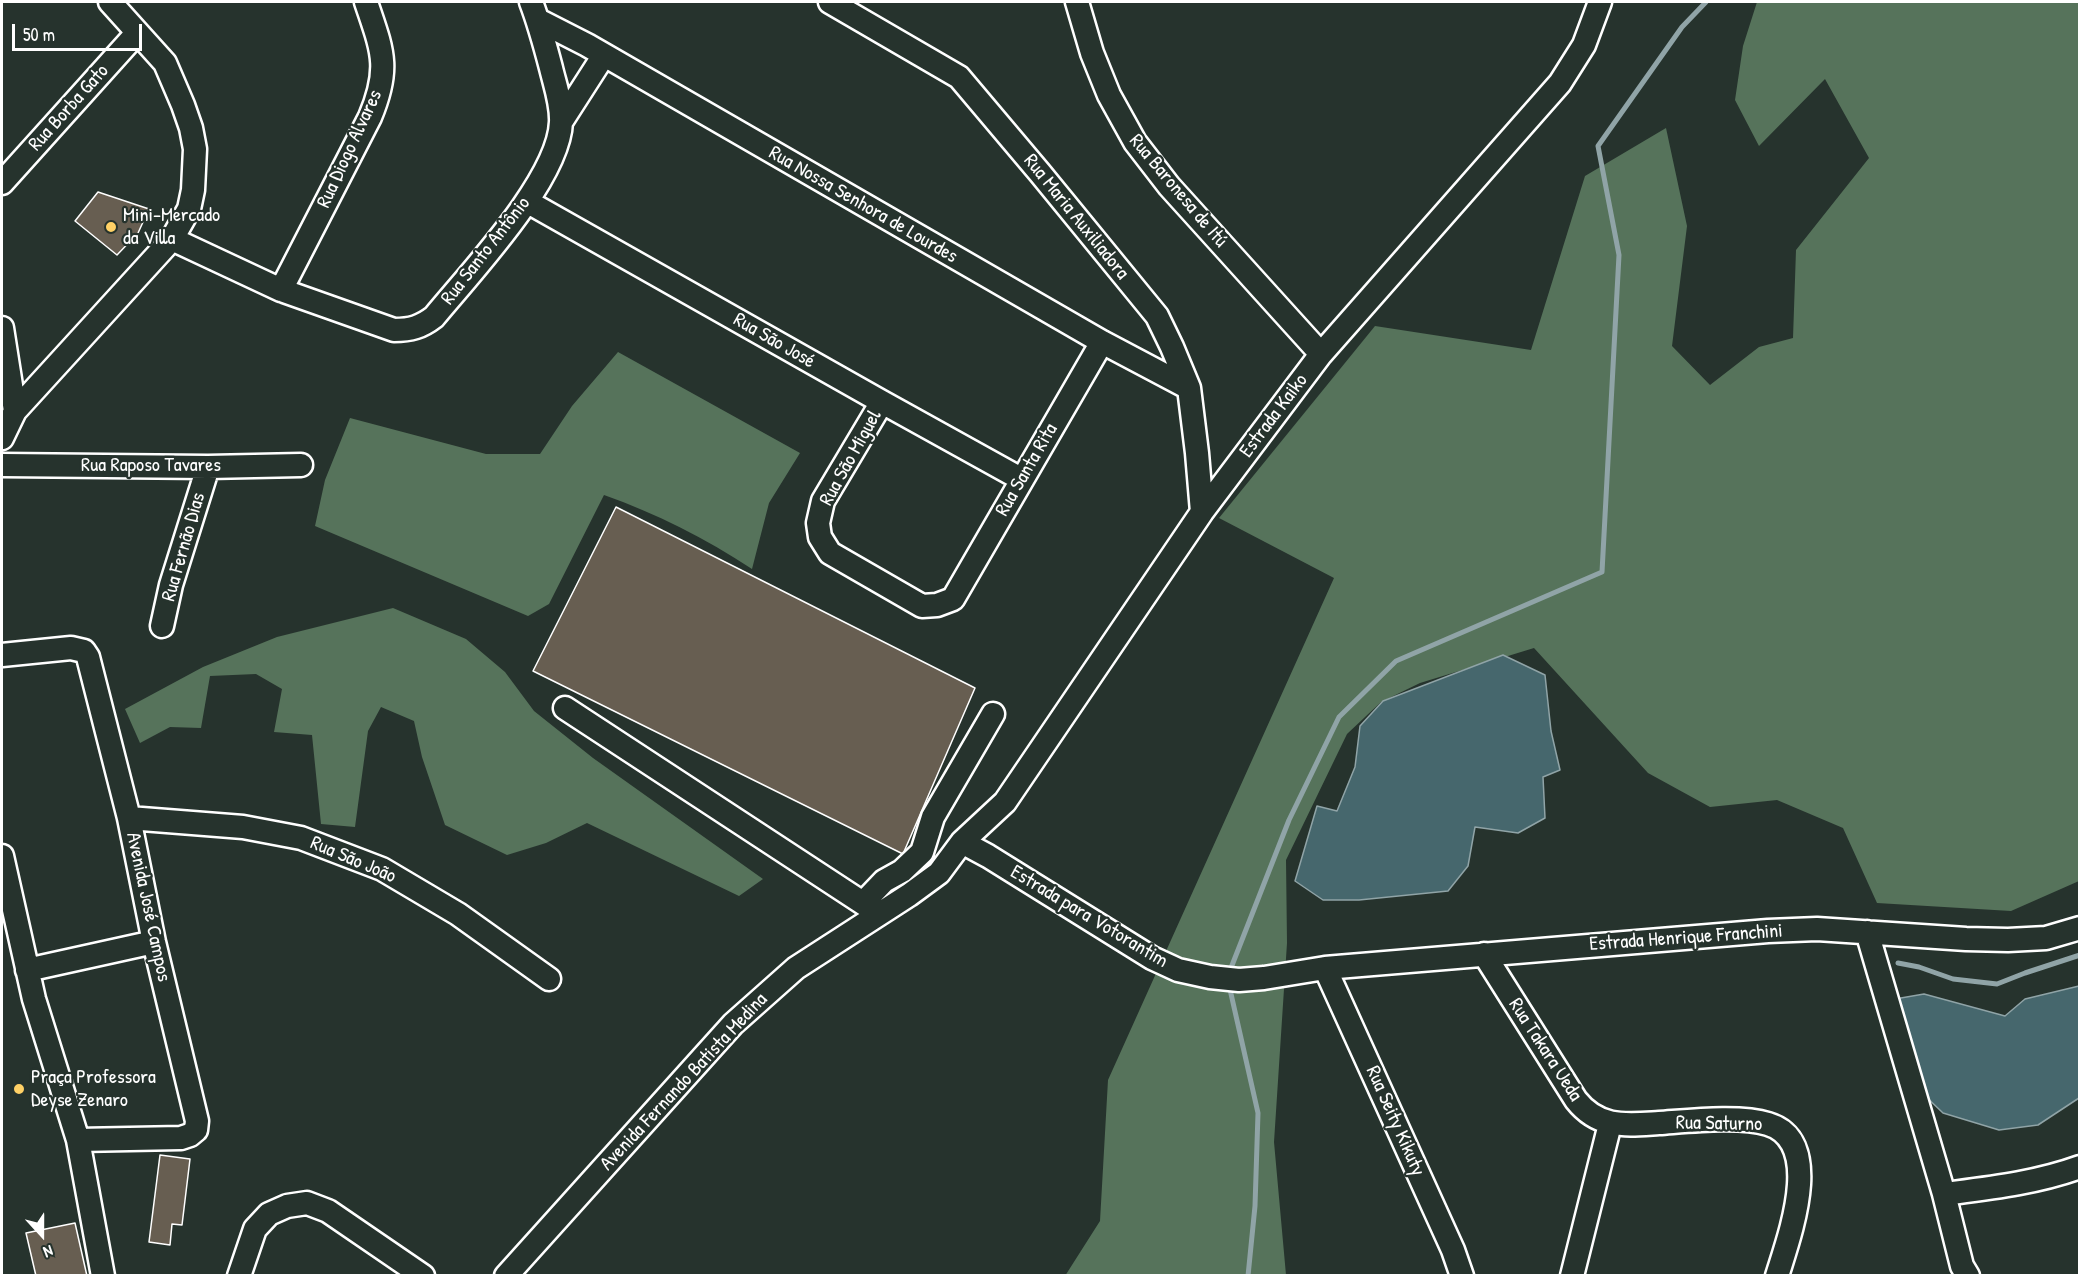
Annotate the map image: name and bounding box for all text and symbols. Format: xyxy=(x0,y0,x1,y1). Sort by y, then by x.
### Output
scale bar xyxy=(15,12,146,50)
text: 50 m xyxy=(23,22,55,47)
street label: Rua Borba Gato xyxy=(24,60,114,156)
street label: Rua Diogo Alvares xyxy=(312,86,388,212)
street label: Rua Baronesa de Itú xyxy=(1124,130,1232,252)
street label: Rua Nossa Senhora de Lourdes xyxy=(764,141,962,269)
street label: Rua Maria Auxiliadora xyxy=(1018,150,1134,284)
street label: Rua Santo Antônio xyxy=(436,192,536,310)
place label: Mini-Mercado da Villa xyxy=(123,204,220,251)
marker: Mini-Mercado da Villa xyxy=(104,220,118,234)
street label: Rua São José xyxy=(729,308,819,374)
street label: Estrada Kaiko xyxy=(1235,370,1313,462)
street label: Rua São Miguel xyxy=(815,406,887,510)
street label: Rua Santa Rita xyxy=(991,419,1063,521)
street label: Rua Raposo Tavares xyxy=(81,454,221,478)
street label: Rua Fernão Dias xyxy=(157,490,211,604)
street label: Avenida José Campos xyxy=(120,830,176,984)
street label: Rua São João xyxy=(307,831,399,889)
street label: Estrada para Votorantim xyxy=(1006,860,1172,974)
street label: Estrada Henrique Franchini xyxy=(1588,919,1784,957)
street label: Avenida Fernando Batista Medina xyxy=(595,988,773,1176)
street label: Rua Takara Ueda xyxy=(1503,994,1587,1106)
street label: Rua Seity Kikuty xyxy=(1360,1062,1430,1180)
place label: Praça Professora Deyse Zenaro xyxy=(31,1066,156,1113)
marker: Praça Professora Deyse Zenaro xyxy=(12,1082,26,1096)
street label: Rua Saturno xyxy=(1676,1111,1762,1137)
north arrow xyxy=(12,1205,72,1265)
text: N xyxy=(41,1240,56,1264)

